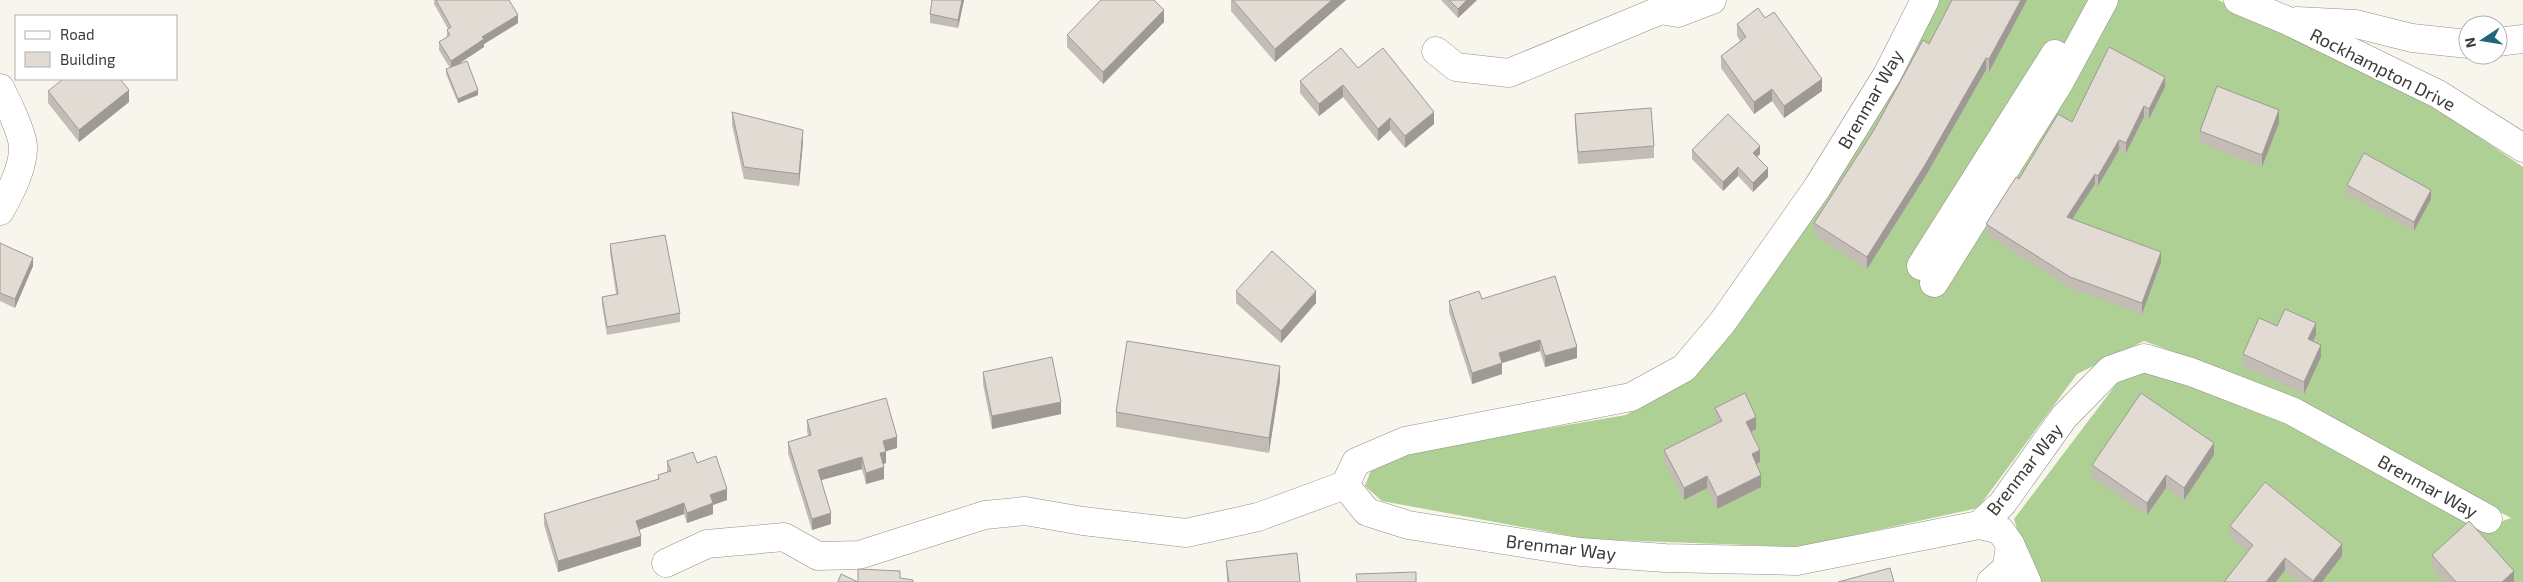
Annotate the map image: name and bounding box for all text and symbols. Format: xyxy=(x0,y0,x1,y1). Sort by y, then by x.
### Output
legend xyxy=(15,15,178,80)
north arrow xyxy=(2458,15,2508,65)
street label: Rockhampton Drive xyxy=(2307,23,2459,115)
text: Road xyxy=(60,25,95,43)
text: N xyxy=(2460,36,2479,50)
street label: Brenmar Way xyxy=(1833,45,1907,152)
text: Building xyxy=(60,50,116,68)
street label: Brenmar Way xyxy=(1981,418,2067,519)
street label: Brenmar Way xyxy=(2374,450,2482,523)
street label: Brenmar Way xyxy=(1505,529,1618,565)

